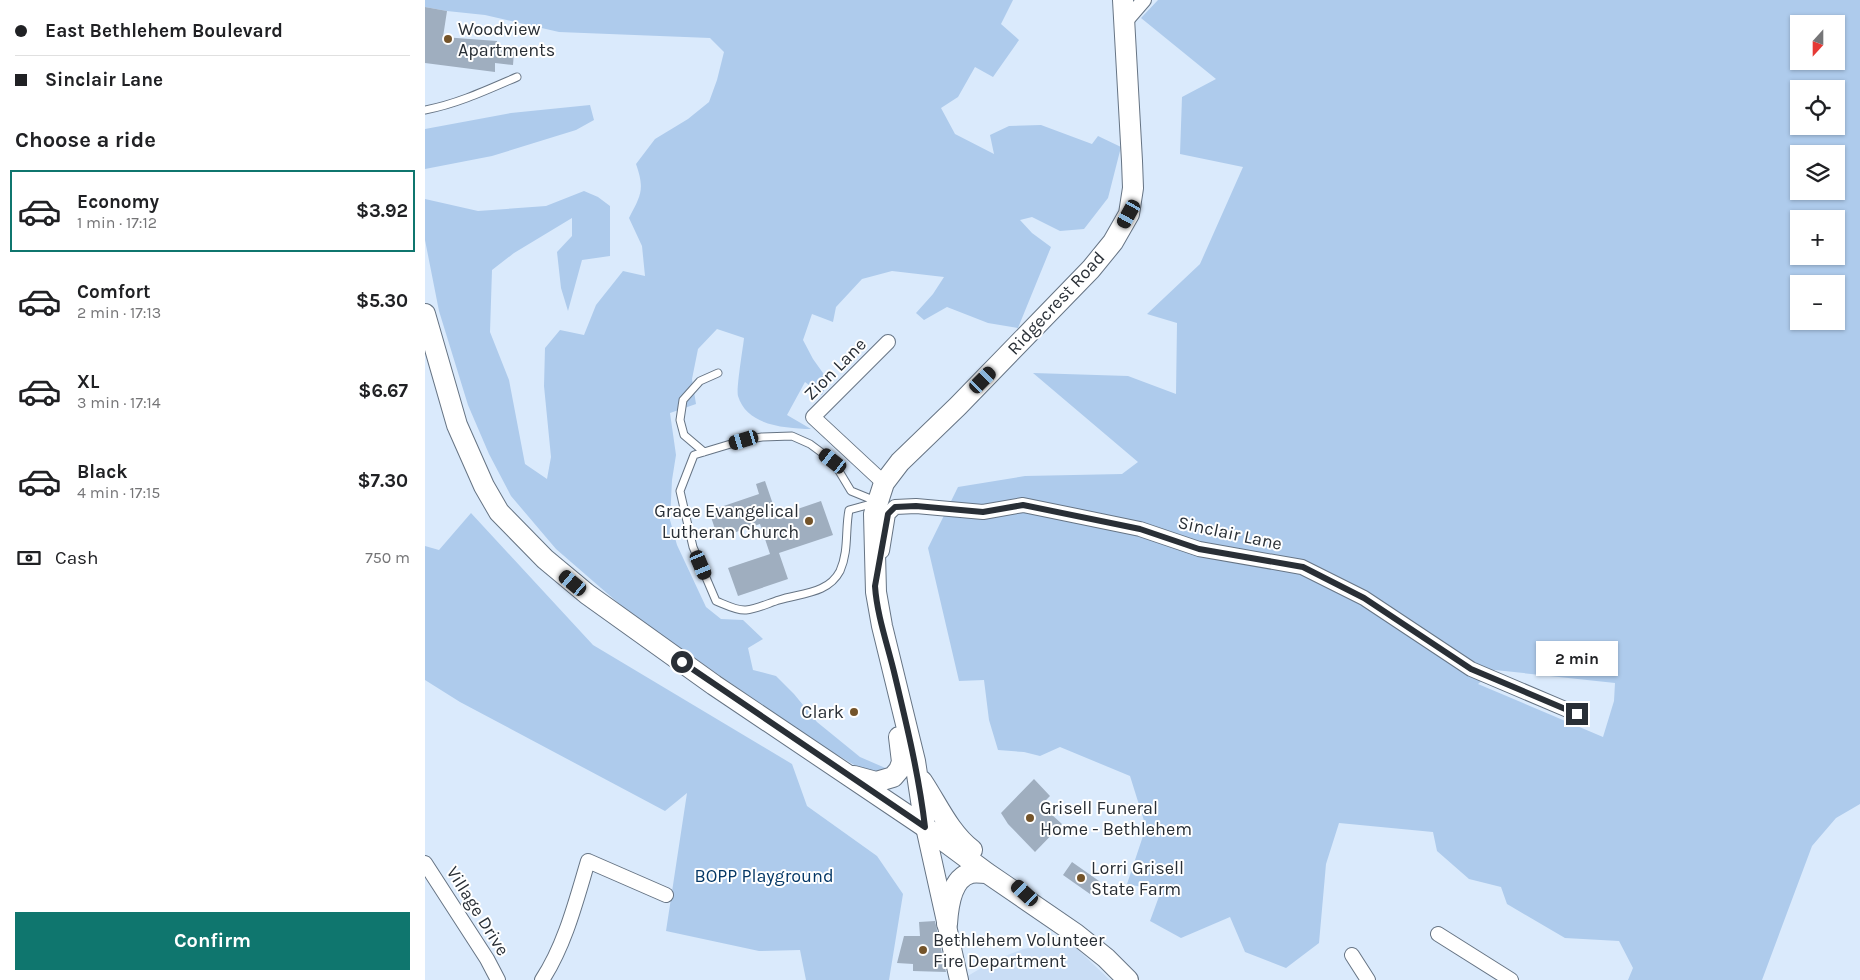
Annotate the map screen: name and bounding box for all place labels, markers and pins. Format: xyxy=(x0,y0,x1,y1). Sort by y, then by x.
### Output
place label: Woodview Apartments xyxy=(458,18,555,61)
marker: Woodview Apartments xyxy=(442,33,454,45)
place label: Grace Evangelical Lutheran Church xyxy=(654,500,799,543)
marker: Grace Evangelical Lutheran Church xyxy=(803,515,815,527)
place label: Clark xyxy=(801,701,844,723)
marker: Clark xyxy=(848,706,860,718)
place label: Grisell Funeral Home - Bethlehem xyxy=(1040,797,1192,840)
marker: Grisell Funeral Home - Bethlehem xyxy=(1024,812,1036,824)
place label: Lorri Grisell State Farm xyxy=(1091,857,1184,900)
marker: Lorri Grisell State Farm xyxy=(1075,872,1087,884)
place label: Bethlehem Volunteer Fire Department xyxy=(933,929,1105,972)
marker: Bethlehem Volunteer Fire Department xyxy=(917,944,929,956)

